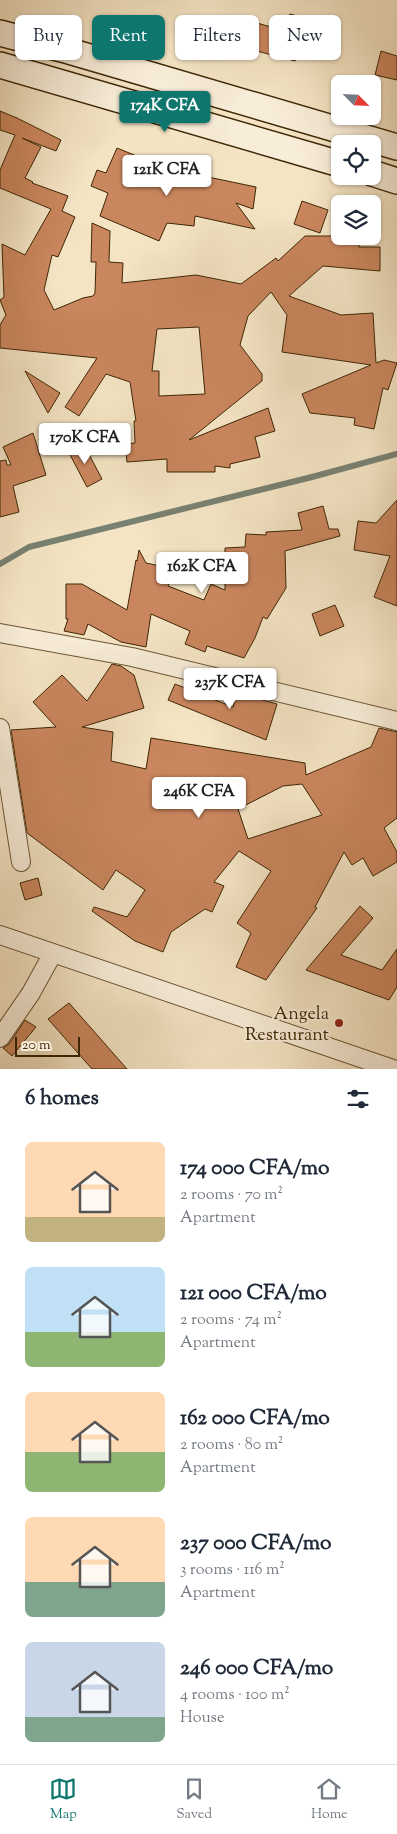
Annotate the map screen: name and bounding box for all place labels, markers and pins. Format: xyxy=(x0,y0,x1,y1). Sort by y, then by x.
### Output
pin: 174K CFA xyxy=(113,90,217,133)
pin: 121K CFA xyxy=(115,154,219,197)
pin: 170K CFA xyxy=(33,422,137,465)
pin: 162K CFA xyxy=(150,552,254,594)
pin: 237K CFA xyxy=(178,668,282,710)
pin: 246K CFA xyxy=(147,776,251,819)
place label: Angela Restaurant xyxy=(245,1002,329,1049)
marker: Angela Restaurant xyxy=(333,1017,345,1029)

